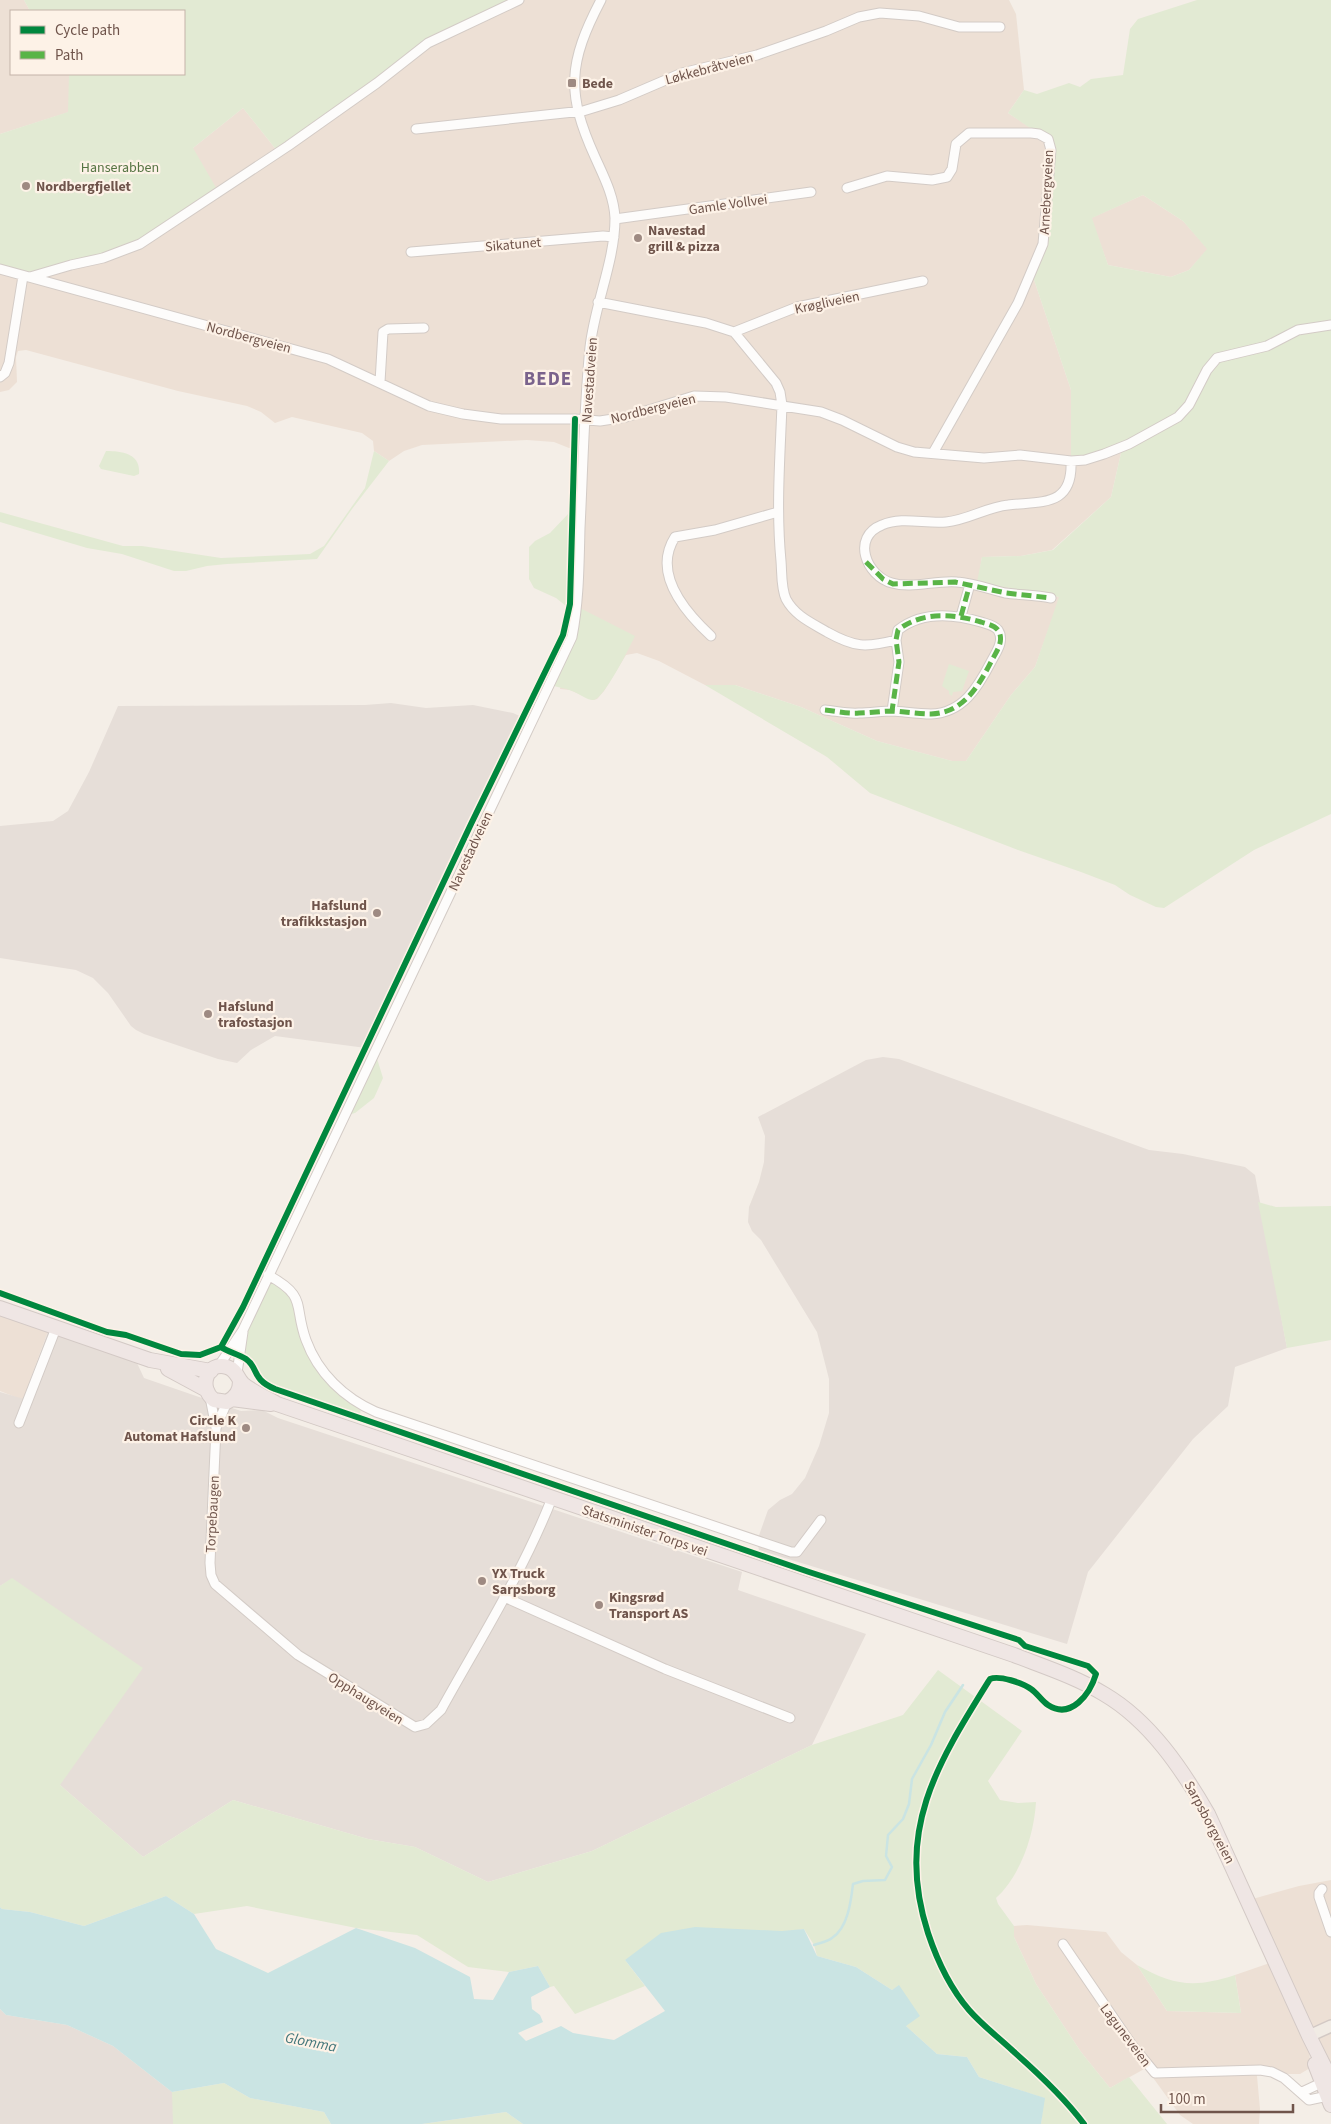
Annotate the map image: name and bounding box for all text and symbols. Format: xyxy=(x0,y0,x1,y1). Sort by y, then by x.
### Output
legend xyxy=(10,10,185,75)
text: Cycle path xyxy=(55,20,120,41)
text: Path xyxy=(55,45,83,66)
street label: Løkkebråtveien xyxy=(663,48,755,90)
place label: Bede xyxy=(582,74,613,94)
marker: Bede xyxy=(566,77,578,89)
street label: Arnebergveien xyxy=(1035,149,1059,235)
park label: Hanserabben xyxy=(81,158,159,178)
place label: Nordbergfjellet xyxy=(36,177,132,197)
marker: Nordbergfjellet xyxy=(20,180,32,192)
street label: Gamle Vollvei xyxy=(688,190,769,220)
place label: Navestad grill & pizza xyxy=(648,221,720,257)
marker: Navestad grill & pizza xyxy=(632,232,644,244)
street label: Sikatunet xyxy=(484,233,542,257)
street label: Krøgliveien xyxy=(793,286,862,320)
street label: Nordbergveien xyxy=(204,317,293,359)
street label: Navestadveien xyxy=(577,337,603,424)
district label: BEDE xyxy=(524,366,572,393)
street label: Nordbergveien xyxy=(609,389,698,429)
street label: Navestadveien xyxy=(444,808,498,895)
place label: Hafslund trafikkstasjon xyxy=(281,896,367,932)
marker: Hafslund trafikkstasjon xyxy=(371,907,383,919)
place label: Hafslund trafostasjon xyxy=(218,997,293,1033)
marker: Hafslund trafostasjon xyxy=(202,1008,214,1020)
place label: Circle K Automat Hafslund xyxy=(123,1411,236,1447)
marker: Circle K Automat Hafslund xyxy=(240,1422,252,1434)
street label: Torpebaugen xyxy=(201,1475,225,1553)
street label: Statsminister Torps vei xyxy=(579,1500,710,1562)
place label: YX Truck Sarpsborg xyxy=(491,1564,556,1600)
marker: YX Truck Sarpsborg xyxy=(476,1575,488,1587)
place label: Kingsrød Transport AS xyxy=(609,1588,689,1624)
marker: Kingsrød Transport AS xyxy=(593,1599,605,1611)
street label: Opphaugveien xyxy=(324,1668,407,1730)
street label: Sarpsborgveien xyxy=(1179,1777,1239,1868)
street label: Laguneveien xyxy=(1095,2000,1156,2071)
water label: Glomma xyxy=(283,2027,339,2058)
scale bar xyxy=(1161,2082,1294,2114)
text: 100 m xyxy=(1168,2089,1206,2110)

